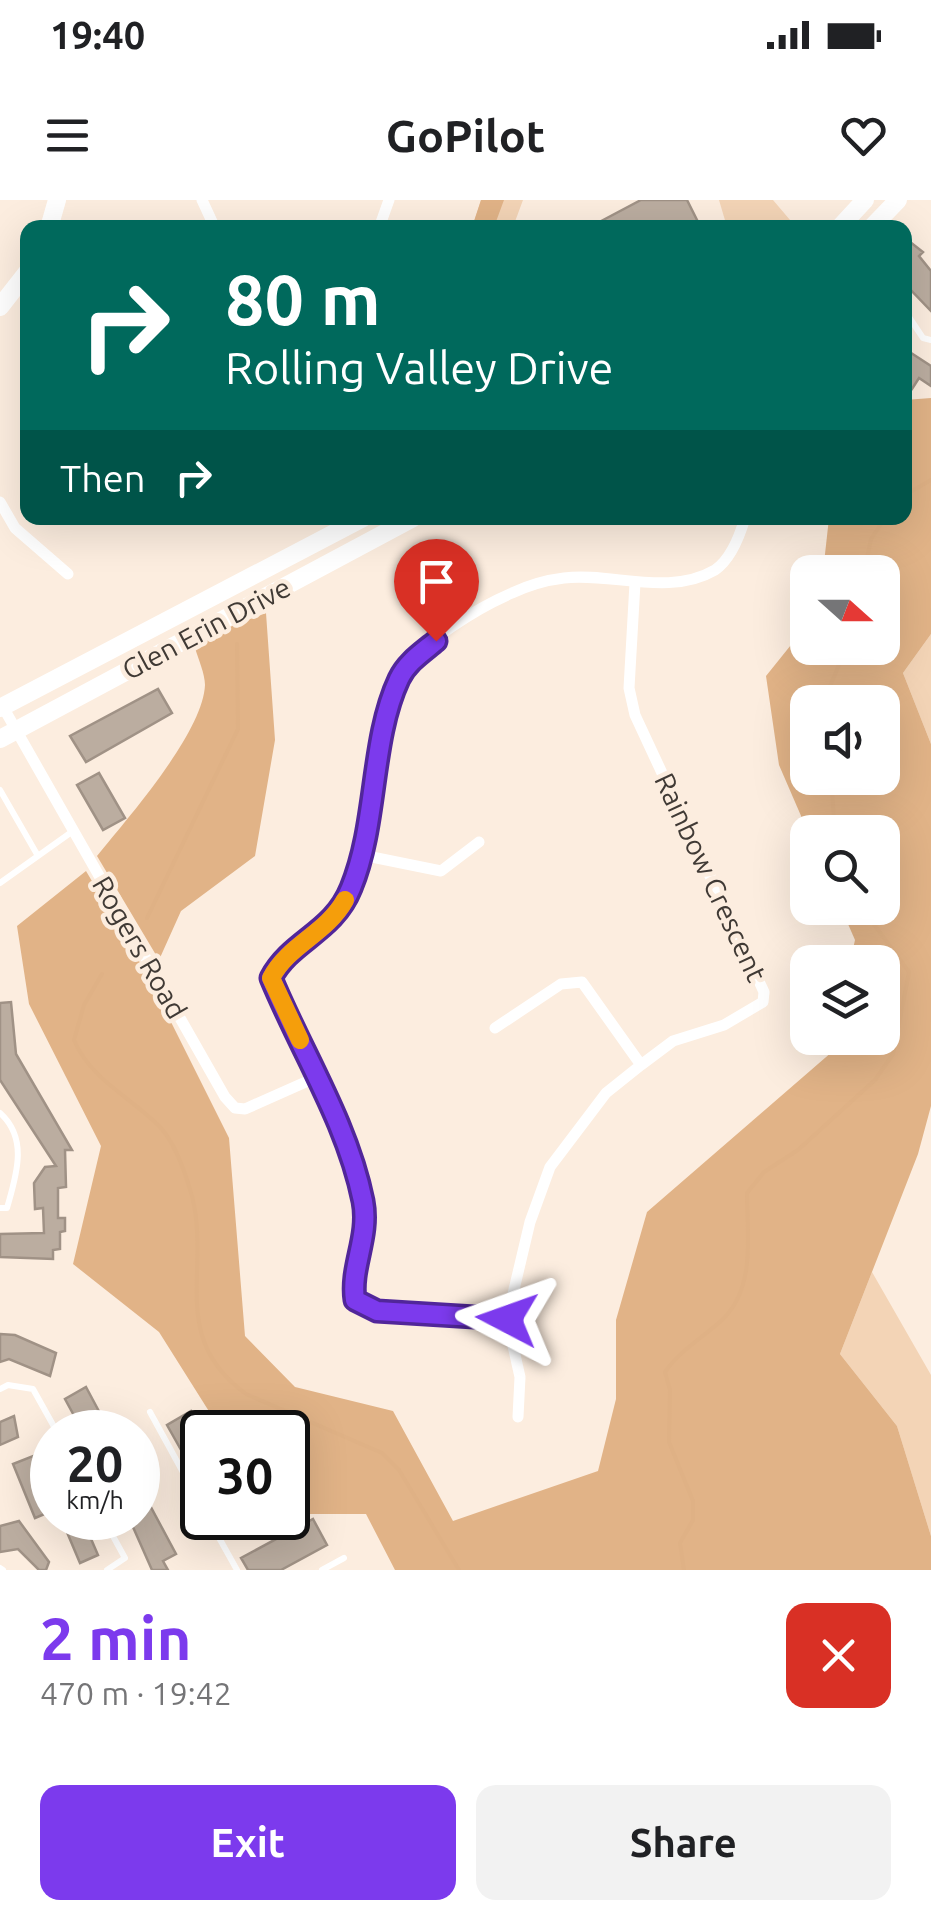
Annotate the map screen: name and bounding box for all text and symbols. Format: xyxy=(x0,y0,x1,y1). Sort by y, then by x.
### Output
text: 19:40 xyxy=(50,14,145,56)
icon: menu xyxy=(40,108,95,163)
icon: heart xyxy=(836,108,891,163)
text: GoPilot xyxy=(386,110,545,161)
icon: right xyxy=(60,260,190,390)
text: 80 m xyxy=(225,260,381,338)
text: Rolling Valley Drive xyxy=(225,342,613,393)
icon: right xyxy=(166,450,221,505)
text: Then xyxy=(60,457,146,499)
pin xyxy=(394,539,479,642)
icon: arrive xyxy=(409,554,464,609)
north arrow xyxy=(790,555,900,665)
map controls xyxy=(790,555,900,1055)
street label: Glen Erin Drive xyxy=(117,571,295,685)
button: sound xyxy=(790,685,900,795)
street label: Rainbow Crescent xyxy=(649,768,773,986)
button: search xyxy=(790,815,900,925)
street label: Rogers Road xyxy=(87,870,193,1024)
button: layers xyxy=(790,945,900,1055)
position arrow xyxy=(455,1267,559,1371)
speed limit sign: 30 xyxy=(180,1410,310,1540)
text: 20 xyxy=(67,1435,123,1491)
text: km/h xyxy=(66,1486,124,1514)
button: close xyxy=(786,1603,891,1708)
text: 2 min xyxy=(40,1604,192,1671)
text: 470 m · 19:42 xyxy=(40,1675,232,1711)
button: Exit xyxy=(40,1785,456,1900)
button: Share xyxy=(476,1785,891,1900)

